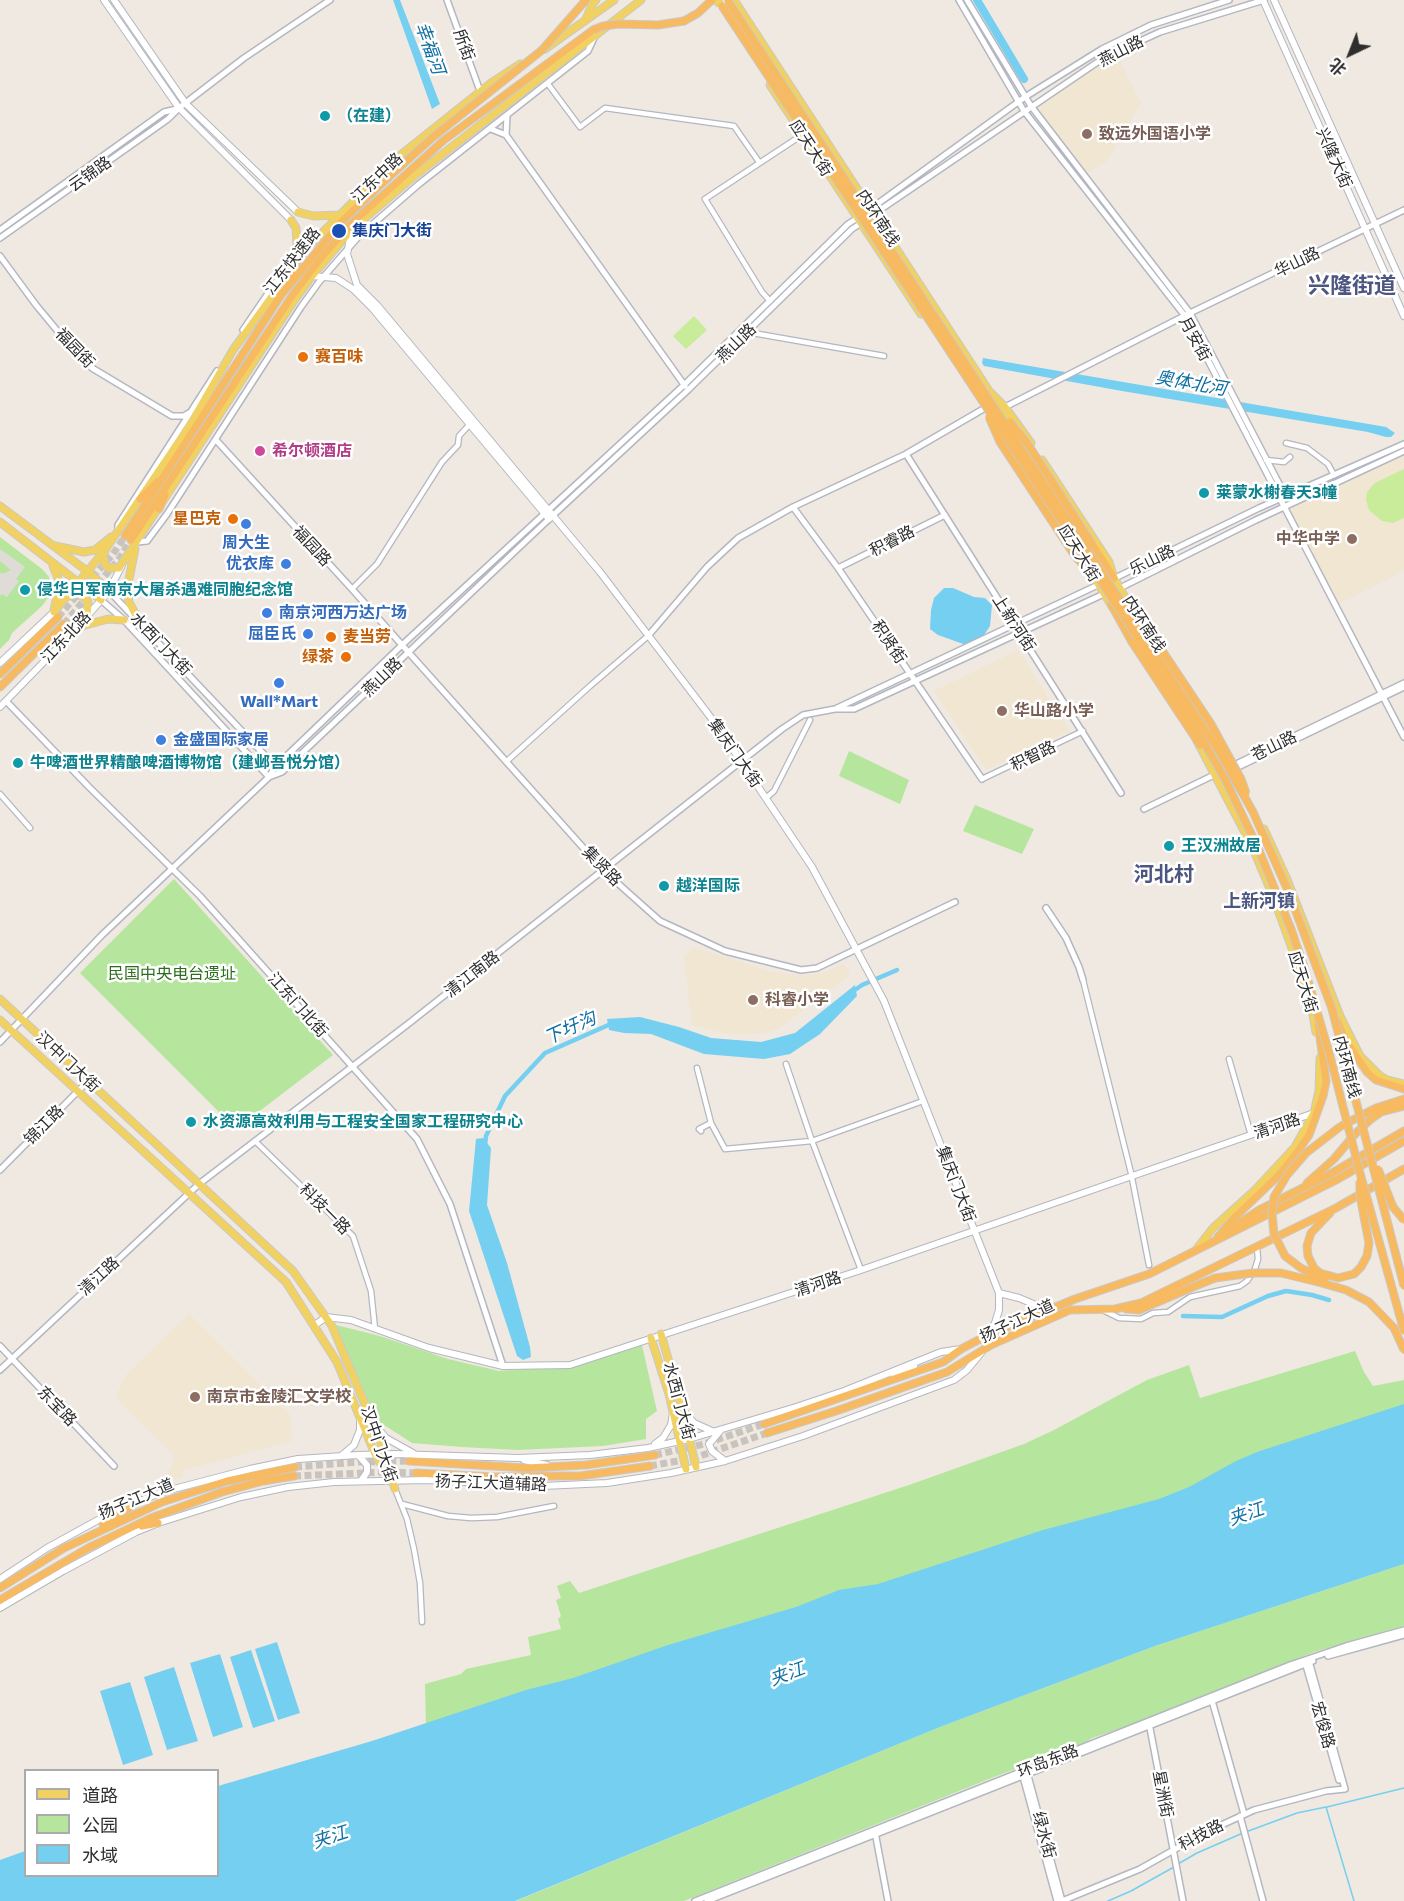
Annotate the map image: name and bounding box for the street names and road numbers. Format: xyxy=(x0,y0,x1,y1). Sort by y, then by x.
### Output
street label: 所街 xyxy=(450,27,478,63)
street label: 燕山路 xyxy=(1095,32,1147,70)
street label: 应天大街 xyxy=(786,116,836,180)
street label: 兴隆大街 xyxy=(1312,125,1356,191)
street label: 江东中路 xyxy=(347,149,407,207)
street label: 云锦路 xyxy=(65,152,115,196)
street label: 内环南线 xyxy=(853,186,903,250)
street label: 江东快速路 xyxy=(260,224,324,298)
street label: 华山路 xyxy=(1271,243,1323,281)
street label: 月安街 xyxy=(1175,313,1215,365)
street label: 燕山路 xyxy=(712,319,760,367)
street label: 福园街 xyxy=(51,324,99,372)
street label: 应天大街 xyxy=(1054,521,1104,585)
street label: 福园路 xyxy=(289,522,335,570)
street label: 积睿路 xyxy=(866,522,918,560)
street label: 乐山路 xyxy=(1126,541,1178,579)
street label: 上新河街 xyxy=(989,591,1039,655)
street label: 内环南线 xyxy=(1119,592,1169,656)
street label: 江东北路 xyxy=(37,607,95,667)
street label: 水西门大街 xyxy=(126,609,196,679)
street label: 积贤街 xyxy=(868,617,910,667)
street label: 燕山路 xyxy=(358,653,406,701)
street label: 集庆门大街 xyxy=(704,715,766,791)
street label: 苍山路 xyxy=(1248,727,1300,765)
street label: 积智路 xyxy=(1007,737,1059,775)
street label: 集贤路 xyxy=(578,842,626,890)
street label: 清江南路 xyxy=(441,947,503,1001)
street label: 应天大街 xyxy=(1284,949,1322,1015)
street label: 江东门北街 xyxy=(264,969,332,1041)
street label: 汉中门大街 xyxy=(32,1028,104,1096)
street label: 内环南线 xyxy=(1329,1034,1365,1100)
street label: 锦江路 xyxy=(20,1101,68,1149)
street label: 清河路 xyxy=(1251,1109,1303,1143)
street label: 集庆门大街 xyxy=(933,1143,979,1225)
street label: 科技一路 xyxy=(296,1180,354,1238)
street label: 清江路 xyxy=(75,1253,123,1299)
street label: 清河路 xyxy=(792,1267,844,1301)
street label: 扬子江大道 xyxy=(977,1295,1057,1347)
street label: 水西门大街 xyxy=(659,1360,699,1442)
street label: 东宝路 xyxy=(33,1382,81,1430)
street label: 汉中门大街 xyxy=(357,1403,401,1485)
street label: 扬子江大道辅路 xyxy=(435,1471,547,1495)
street label: 扬子江大道 xyxy=(95,1475,177,1523)
street label: 宏俊路 xyxy=(1307,1699,1339,1751)
street label: 环岛东路 xyxy=(1015,1741,1081,1781)
street label: 星洲街 xyxy=(1149,1769,1177,1819)
street label: 绿水街 xyxy=(1029,1809,1059,1861)
street label: 科技路 xyxy=(1175,1816,1227,1854)

